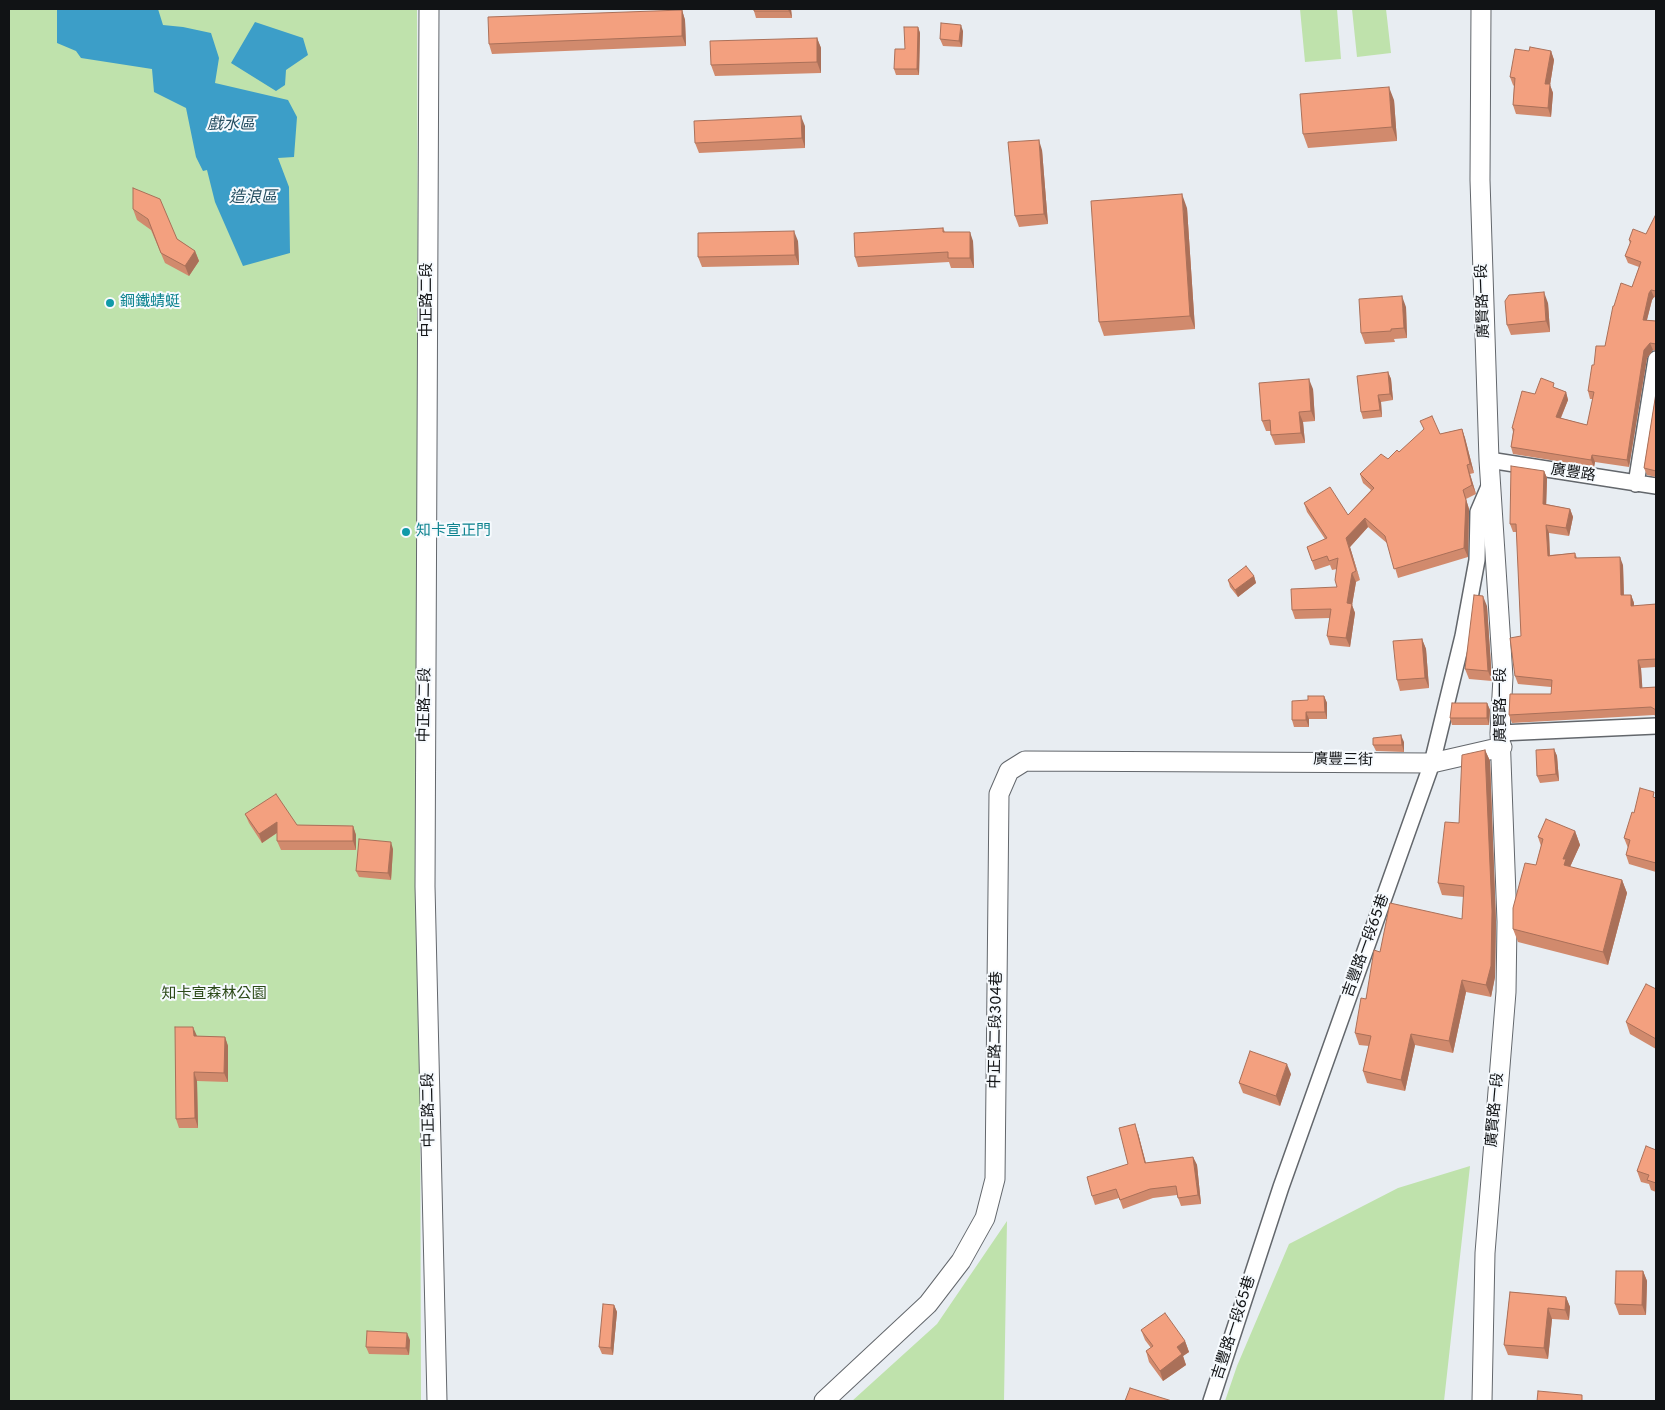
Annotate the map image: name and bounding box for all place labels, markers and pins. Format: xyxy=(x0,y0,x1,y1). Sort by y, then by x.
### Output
place label: 鋼鐵蜻蜓 xyxy=(120,294,180,312)
marker: 鋼鐵蜻蜓 xyxy=(104,297,116,309)
place label: 知卡宣正門 xyxy=(416,523,491,541)
marker: 知卡宣正門 xyxy=(400,526,412,538)

